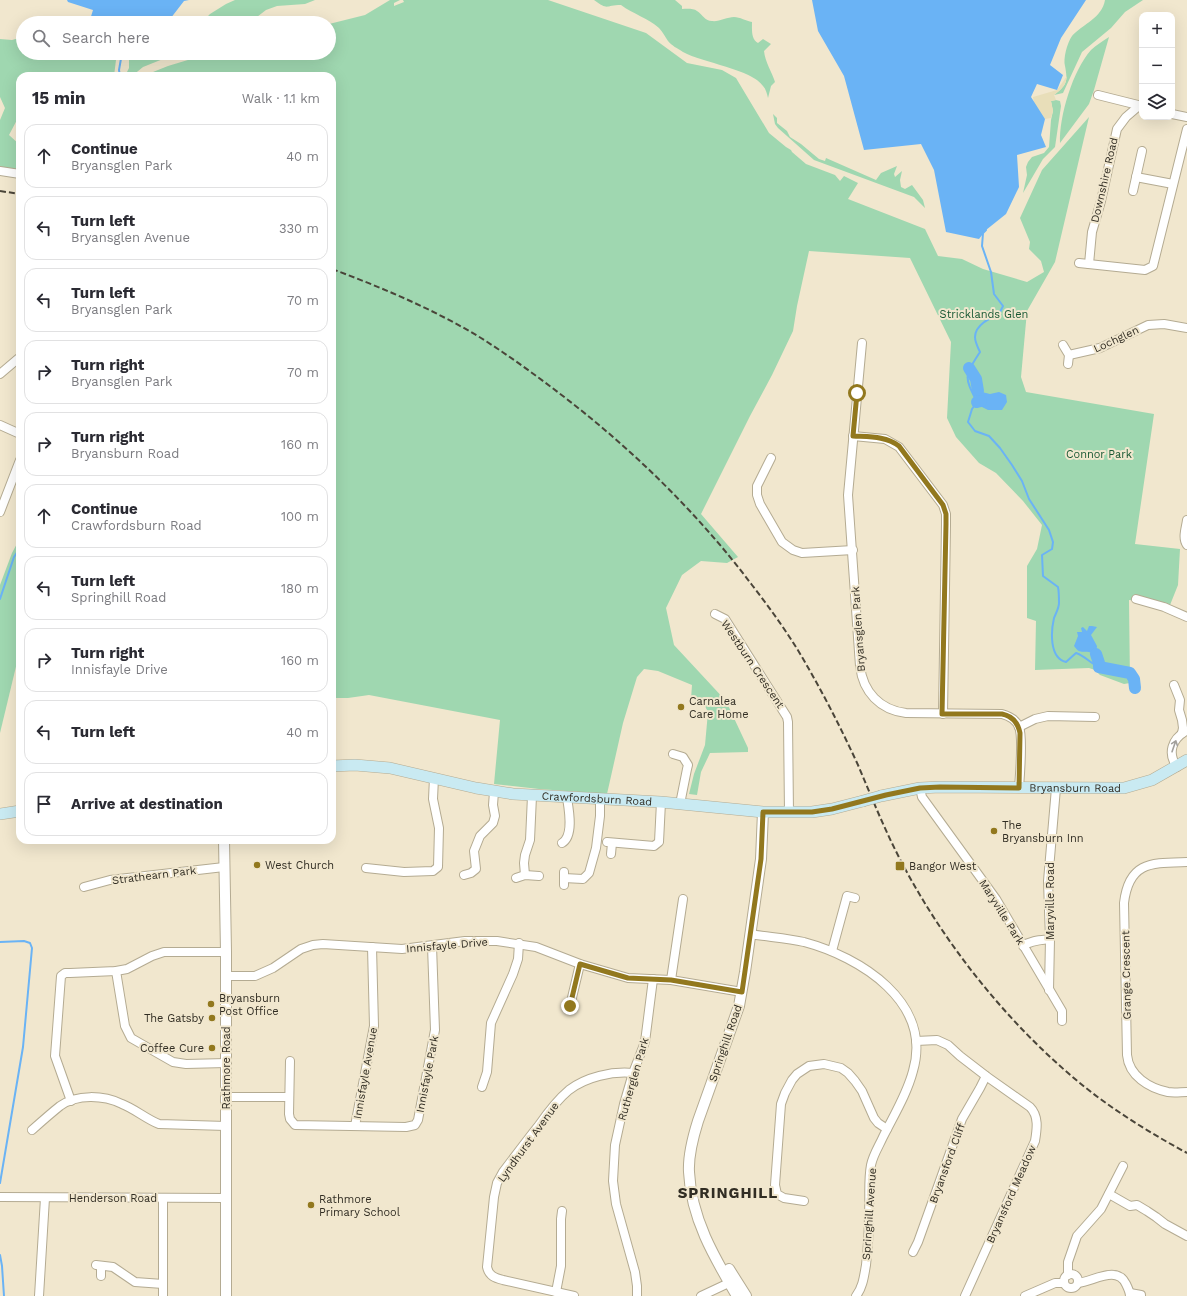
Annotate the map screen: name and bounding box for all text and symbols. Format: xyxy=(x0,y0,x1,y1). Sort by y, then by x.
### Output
map controls xyxy=(1139,12,1175,120)
button: + xyxy=(1139,12,1175,48)
search box xyxy=(16,16,336,60)
icon: search xyxy=(30,27,52,49)
text: Search here xyxy=(62,29,150,47)
button: − xyxy=(1139,48,1175,84)
button: layers xyxy=(1139,84,1175,120)
text: 15 min xyxy=(32,88,86,108)
text: Walk · 1.1 km xyxy=(242,91,320,106)
street label: Downshire Road xyxy=(1088,136,1121,224)
text: Continue xyxy=(71,140,138,158)
icon: ahead xyxy=(33,145,55,167)
text: 40 m xyxy=(286,149,319,164)
text: Bryansglen Park xyxy=(71,158,172,173)
text: Turn left xyxy=(71,212,135,230)
icon: left xyxy=(33,217,55,239)
text: 330 m xyxy=(279,221,319,236)
text: Bryansglen Avenue xyxy=(71,230,190,245)
text: Turn left xyxy=(71,284,135,302)
icon: left xyxy=(33,289,55,311)
text: 70 m xyxy=(287,293,319,308)
text: Bryansglen Park xyxy=(71,302,172,317)
park label: Stricklands Glen xyxy=(940,308,1028,321)
street label: Lochglen xyxy=(1092,323,1141,356)
text: Turn right xyxy=(71,356,144,374)
icon: right xyxy=(33,361,55,383)
text: 70 m xyxy=(287,365,319,380)
text: Bryansglen Park xyxy=(71,374,172,389)
route start xyxy=(848,384,866,402)
text: Turn right xyxy=(71,428,144,446)
icon: right xyxy=(33,433,55,455)
text: 160 m xyxy=(281,437,319,452)
text: Bryansburn Road xyxy=(71,446,179,461)
park label: Connor Park xyxy=(1066,448,1132,461)
text: Continue xyxy=(71,500,138,518)
icon: ahead xyxy=(33,505,55,527)
text: 100 m xyxy=(281,509,319,524)
text: Crawfordsburn Road xyxy=(71,518,202,533)
text: Turn left xyxy=(71,572,135,590)
icon: left xyxy=(33,577,55,599)
text: 180 m xyxy=(281,581,319,596)
street label: Bryansglen Park xyxy=(849,586,868,672)
text: Springhill Road xyxy=(71,590,166,605)
street label: Westburn Crescent xyxy=(718,618,787,711)
text: Turn right xyxy=(71,644,144,662)
icon: right xyxy=(33,649,55,671)
text: 160 m xyxy=(281,653,319,668)
text: Innisfayle Drive xyxy=(71,662,168,677)
place label: Carnalea Care Home xyxy=(689,695,749,721)
marker: Carnalea Care Home xyxy=(676,702,686,712)
icon: left xyxy=(33,721,55,743)
text: Turn left xyxy=(71,723,135,741)
text: 40 m xyxy=(286,725,319,740)
one-way arrow xyxy=(1171,739,1178,752)
street label: Bryansburn Road xyxy=(1029,781,1121,795)
street label: Crawfordsburn Road xyxy=(541,790,653,809)
icon: arrive xyxy=(33,793,55,815)
text: Arrive at destination xyxy=(71,795,223,813)
place label: The Bryansburn Inn xyxy=(1002,819,1084,845)
marker: The Bryansburn Inn xyxy=(989,826,999,836)
place label: West Church xyxy=(265,859,334,872)
marker: West Church xyxy=(252,860,262,870)
marker: Bangor West xyxy=(894,860,906,872)
place label: Bangor West xyxy=(909,860,977,873)
street label: Maryville Road xyxy=(1044,862,1057,940)
street label: Strathearn Park xyxy=(111,864,197,887)
street label: Maryville Park xyxy=(976,877,1027,947)
street label: Grange Crescent xyxy=(1119,930,1134,1020)
street label: Innisfayle Drive xyxy=(406,935,488,956)
place label: Bryansburn Post Office xyxy=(219,992,280,1018)
route end xyxy=(561,997,579,1015)
marker: Bryansburn Post Office xyxy=(206,999,216,1009)
street label: Springhill Road xyxy=(706,1003,745,1083)
place label: The Gatsby xyxy=(144,1012,204,1025)
marker: The Gatsby xyxy=(207,1013,217,1023)
street label: Rathmore Road xyxy=(220,1026,233,1110)
street label: Innisfayle Avenue xyxy=(351,1026,380,1120)
street label: Innisfayle Park xyxy=(414,1034,441,1114)
street label: Rutherglen Park xyxy=(615,1036,652,1122)
place label: Coffee Cure xyxy=(140,1042,204,1055)
marker: Coffee Cure xyxy=(207,1043,217,1053)
street label: Lyndhurst Avenue xyxy=(495,1100,562,1185)
street label: Bryansford Cliff xyxy=(927,1121,968,1205)
street label: Bryansford Meadow xyxy=(984,1143,1039,1245)
street label: Springhill Avenue xyxy=(860,1168,879,1261)
district label: SPRINGHILL xyxy=(678,1184,778,1202)
street label: Henderson Road xyxy=(69,1192,157,1205)
place label: Rathmore Primary School xyxy=(319,1193,401,1219)
marker: Rathmore Primary School xyxy=(306,1200,316,1210)

